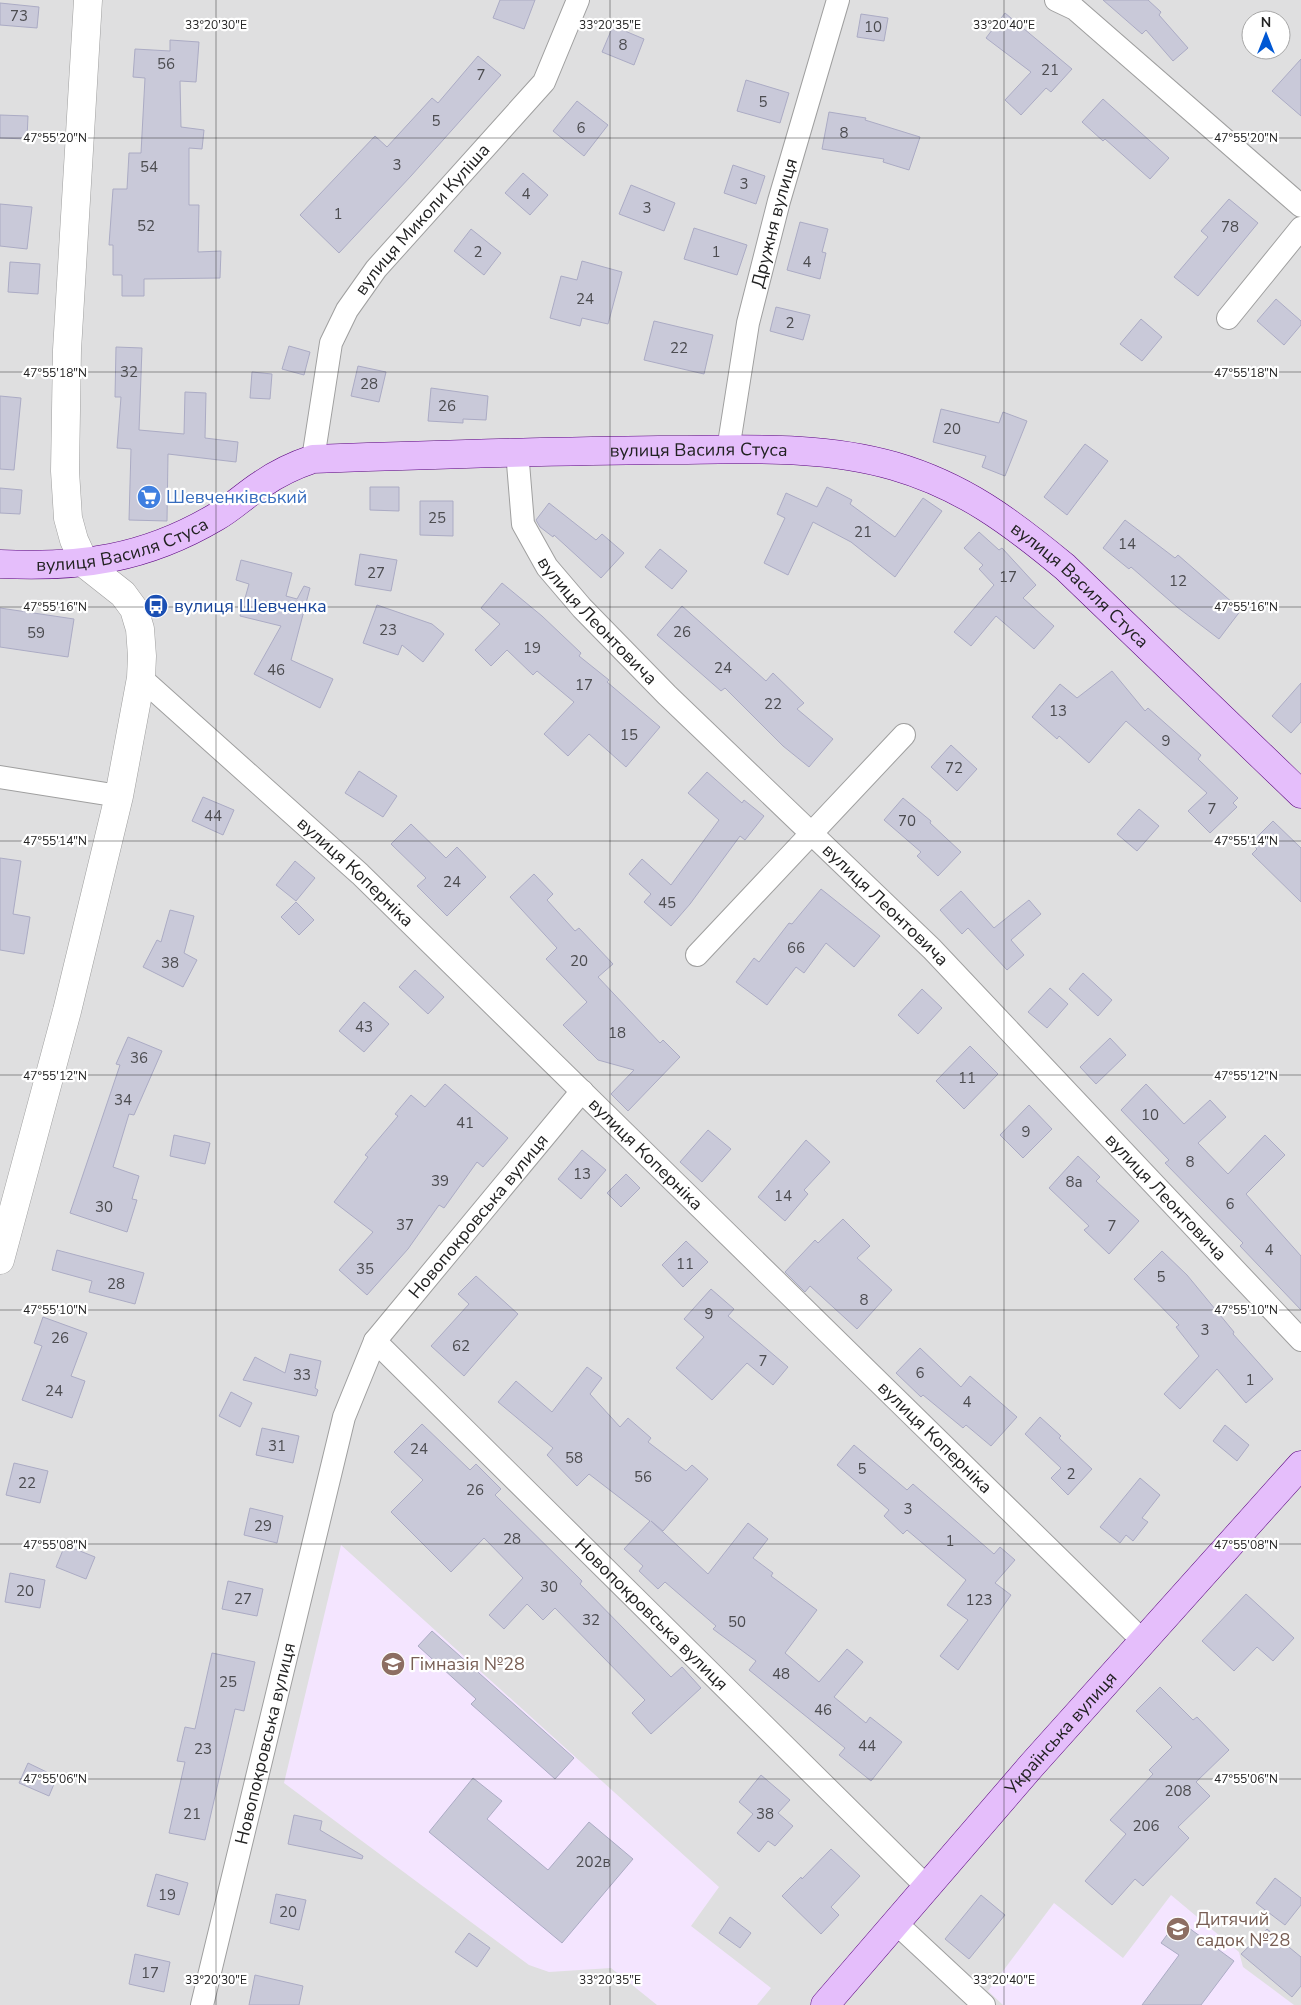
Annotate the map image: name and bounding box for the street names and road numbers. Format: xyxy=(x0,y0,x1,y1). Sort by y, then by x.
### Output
street label: вулиця Миколи Куліша xyxy=(349,138,495,300)
street label: Дружня вулиця xyxy=(745,155,803,290)
street label: вулиця Василя Стуса xyxy=(609,437,788,463)
street label: вулиця Василя Стуса xyxy=(36,512,212,577)
street label: вулиця Василя Стуса xyxy=(1006,516,1154,653)
street label: вулиця Леонтовича xyxy=(532,553,663,690)
street label: вулиця Коперніка xyxy=(292,811,419,932)
street label: вулиця Леонтовича xyxy=(817,838,954,971)
street label: вулиця Коперніка xyxy=(583,1092,708,1216)
street label: вулиця Леонтовича xyxy=(1100,1128,1232,1266)
street label: Новопокровська вулиця xyxy=(403,1129,554,1304)
street label: вулиця Коперніка xyxy=(873,1376,998,1499)
street label: Новопокровська вулиця xyxy=(570,1533,734,1696)
street label: Новопокровська вулиця xyxy=(229,1640,301,1847)
street label: Українська вулиця xyxy=(999,1666,1122,1801)

